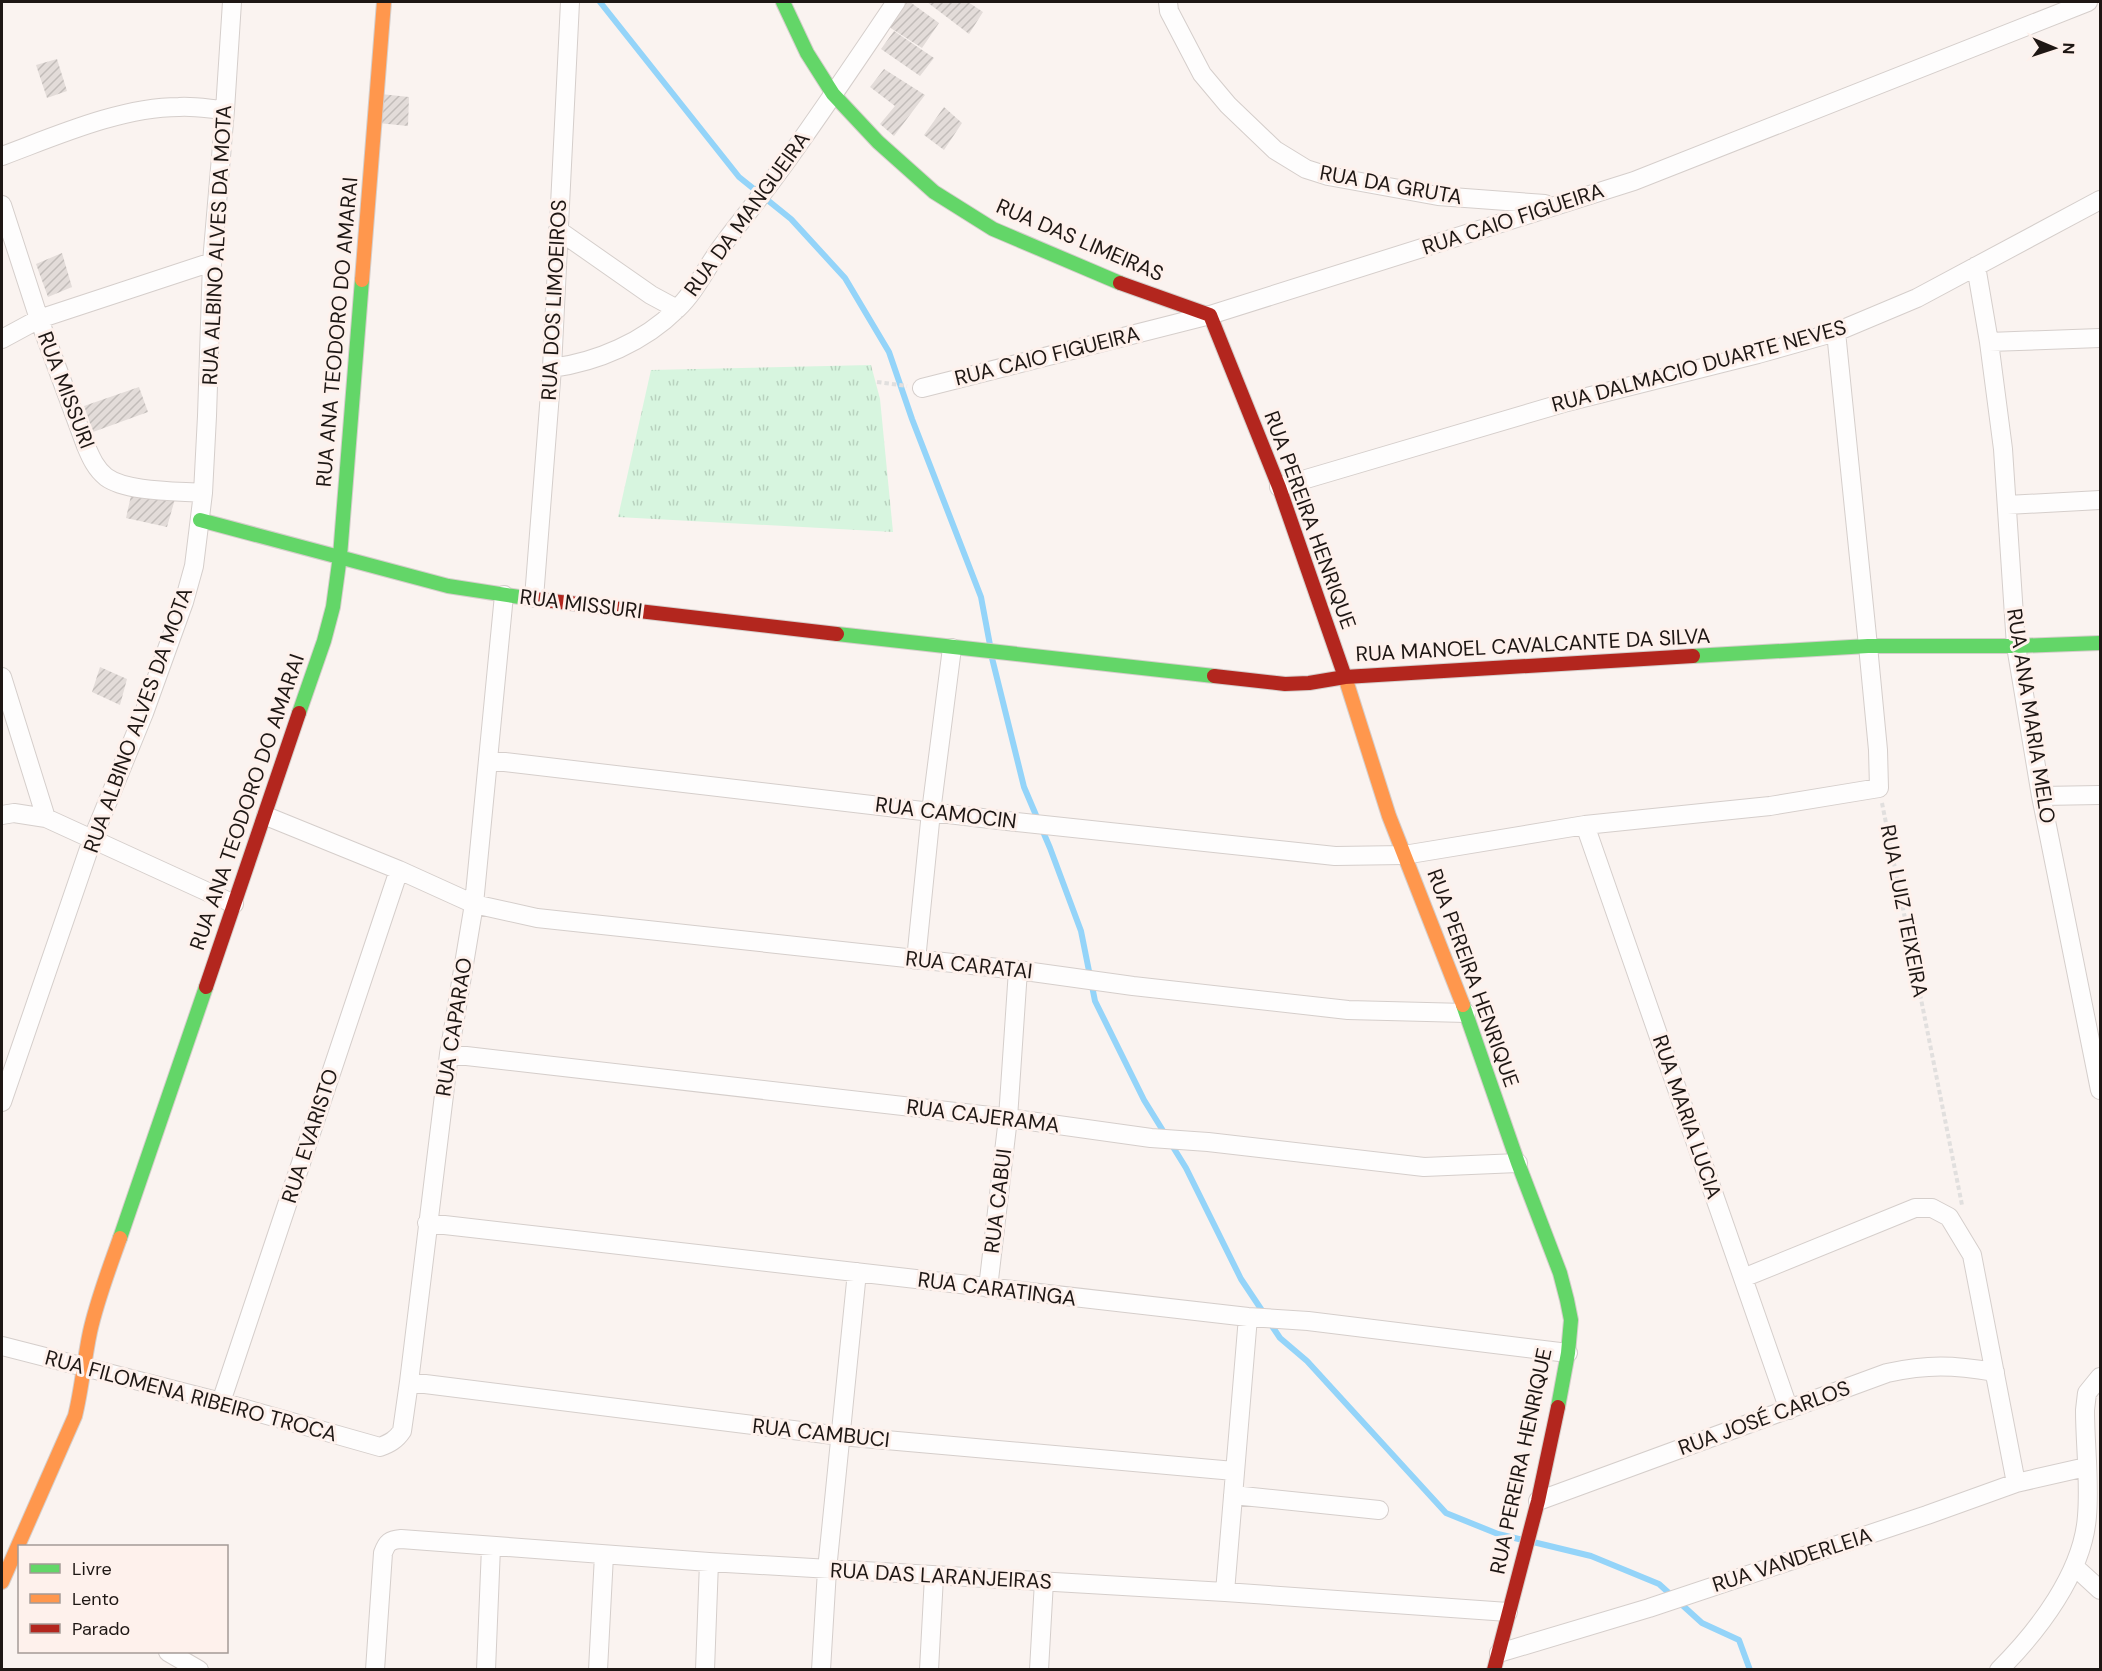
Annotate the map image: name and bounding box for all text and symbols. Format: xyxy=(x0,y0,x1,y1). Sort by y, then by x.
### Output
north arrow xyxy=(2024,18,2084,78)
text: N xyxy=(2058,42,2079,55)
street label: RUA ALBINO ALVES DA MOTA xyxy=(196,104,238,386)
street label: RUA DA MANGUEIRA xyxy=(678,126,816,302)
street label: RUA DA GRUTA xyxy=(1318,159,1465,211)
street label: RUA ANA TEODORO DO AMARAI xyxy=(309,176,365,488)
street label: RUA CAIO FIGUEIRA xyxy=(1419,176,1608,262)
street label: RUA DAS LIMEIRAS xyxy=(992,192,1168,288)
street label: RUA DOS LIMOEIROS xyxy=(535,199,573,401)
street label: RUA DALMACIO DUARTE NEVES xyxy=(1549,313,1849,419)
street label: RUA CAIO FIGUEIRA xyxy=(952,319,1142,393)
street label: RUA MISSURI xyxy=(31,327,101,453)
street label: RUA PEREIRA HENRIQUE xyxy=(1257,407,1363,633)
street label: RUA ALBINO ALVES DA MOTA xyxy=(77,583,199,857)
street label: RUA MISSURI xyxy=(518,583,644,625)
street label: RUA ANA MARIA MELO xyxy=(2000,607,2062,825)
street label: RUA MANOEL CAVALCANTE DA SILVA xyxy=(1355,622,1711,668)
street label: RUA ANA TEODORO DO AMARAI xyxy=(183,650,311,954)
street label: RUA CAMOCIN xyxy=(874,790,1018,836)
street label: RUA LUIZ TEIXEIRA xyxy=(1874,822,1935,1000)
street label: RUA PEREIRA HENRIQUE xyxy=(1420,865,1526,1091)
street label: RUA CARATAI xyxy=(904,944,1034,986)
street label: RUA CAPARAO xyxy=(429,956,479,1098)
street label: RUA MARIA LUCIA xyxy=(1646,1031,1728,1203)
street label: RUA EVARISTO xyxy=(275,1065,345,1207)
street label: RUA CAJERAMA xyxy=(905,1093,1061,1139)
street label: RUA CABUI xyxy=(978,1147,1018,1255)
street label: RUA CARATINGA xyxy=(916,1265,1078,1313)
street label: RUA FILOMENA RIBEIRO TROCA xyxy=(42,1344,340,1449)
street label: RUA PEREIRA HENRIQUE xyxy=(1483,1345,1559,1577)
street label: RUA JOSÉ CARLOS xyxy=(1674,1374,1854,1462)
street label: RUA CAMBUCI xyxy=(751,1412,891,1454)
street label: RUA VANDERLEIA xyxy=(1709,1521,1875,1599)
legend xyxy=(18,1545,228,1653)
street label: RUA DAS LARANJEIRAS xyxy=(829,1556,1053,1596)
text: Livre xyxy=(72,1557,112,1581)
text: Lento xyxy=(72,1587,119,1611)
text: Parado xyxy=(72,1617,130,1641)

